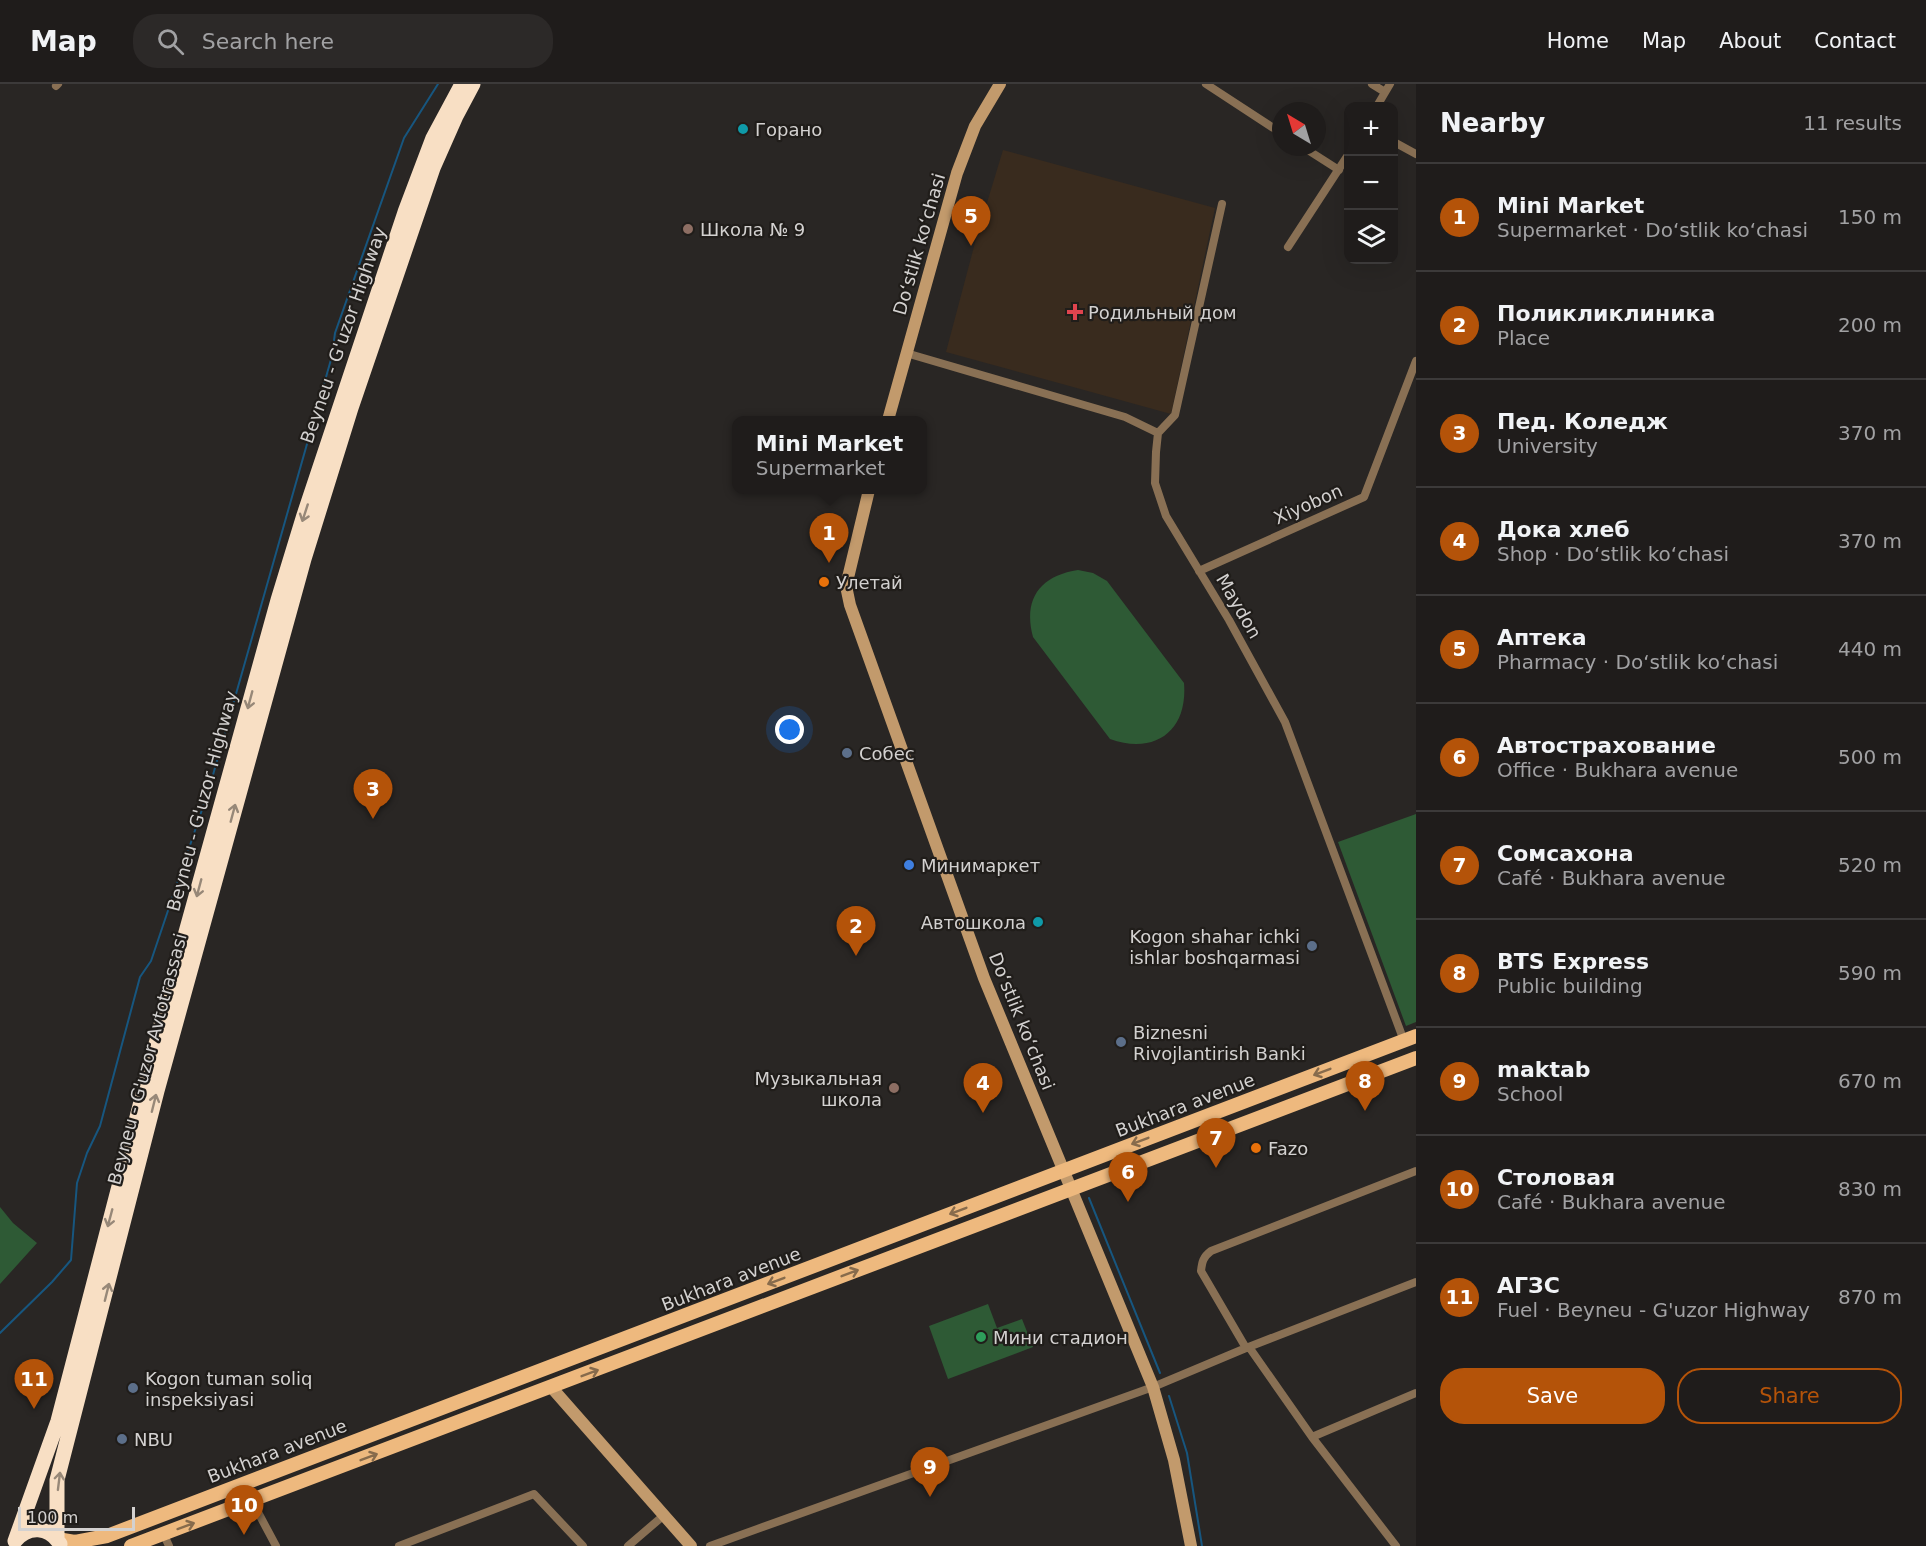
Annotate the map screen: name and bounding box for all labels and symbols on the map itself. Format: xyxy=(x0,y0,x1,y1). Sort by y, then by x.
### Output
north arrow xyxy=(1272,102,1326,156)
place label: Горано xyxy=(755,119,822,140)
marker: Горано xyxy=(736,122,750,136)
street label: Do‘stlik ko‘chasi xyxy=(889,171,949,317)
pin: 5 xyxy=(952,196,990,246)
place label: Школа № 9 xyxy=(700,219,805,240)
marker: Школа № 9 xyxy=(681,222,695,236)
street label: Beyneu - G'uzor Highway xyxy=(296,224,390,446)
place label: Родильный дом xyxy=(1088,302,1237,323)
marker: Родильный дом xyxy=(1066,303,1084,321)
street label: Xiyobon xyxy=(1270,480,1346,528)
one-way arrow xyxy=(298,503,309,522)
pin: 1 xyxy=(810,514,848,563)
street label: Maydon xyxy=(1212,570,1266,642)
place label: Улетай xyxy=(836,572,903,593)
marker: Улетай xyxy=(817,575,831,589)
street label: Beyneu - G'uzor Highway xyxy=(162,688,242,914)
one-way arrow xyxy=(244,690,256,709)
your location xyxy=(775,715,804,744)
place label: Собеc xyxy=(859,743,915,764)
marker: Собеc xyxy=(840,746,854,760)
pin: 3 xyxy=(354,770,392,819)
one-way arrow xyxy=(228,804,239,823)
place label: Минимаркет xyxy=(921,855,1040,876)
marker: Минимаркет xyxy=(902,858,916,872)
one-way arrow xyxy=(192,878,204,897)
pin: 2 xyxy=(836,906,876,956)
place label: Автошкола xyxy=(921,912,1026,933)
marker: Автошкола xyxy=(1031,915,1045,929)
place label: Kogon shahar ichki ishlar boshqarmasi xyxy=(1129,926,1300,968)
street label: Beyneu - G'uzor Avtotrassasi xyxy=(103,931,191,1187)
marker: Kogon shahar ichki ishlar boshqarmasi xyxy=(1305,939,1319,953)
street label: Do‘stlik ko‘chasi xyxy=(985,949,1059,1093)
place label: Biznesni Rivojlantirish Banki xyxy=(1133,1022,1306,1064)
marker: Biznesni Rivojlantirish Banki xyxy=(1114,1035,1128,1049)
pin: 8 xyxy=(1346,1062,1384,1111)
pin: 4 xyxy=(964,1064,1002,1113)
one-way arrow xyxy=(1313,1067,1332,1078)
place label: Музыкальная школа xyxy=(754,1068,882,1110)
street label: Bukhara avenue xyxy=(1112,1069,1258,1141)
marker: Музыкальная школа xyxy=(887,1081,901,1095)
one-way arrow xyxy=(149,1093,161,1112)
pin: 7 xyxy=(1196,1118,1236,1168)
one-way arrow xyxy=(1131,1137,1150,1148)
place label: Fazo xyxy=(1268,1138,1308,1159)
marker: Fazo xyxy=(1249,1141,1263,1155)
pin: 6 xyxy=(1108,1152,1148,1202)
one-way arrow xyxy=(949,1206,967,1217)
one-way arrow xyxy=(103,1208,115,1227)
street label: Bukhara avenue xyxy=(658,1243,804,1315)
one-way arrow xyxy=(841,1266,859,1277)
one-way arrow xyxy=(767,1276,785,1287)
one-way arrow xyxy=(101,1283,113,1302)
place label: Мини стадион xyxy=(993,1327,1128,1348)
marker: Мини стадион xyxy=(974,1330,988,1344)
pin: 11 xyxy=(15,1360,54,1409)
one-way arrow xyxy=(580,1367,599,1378)
place label: Kogon tuman soliq inspeksiyasi xyxy=(145,1368,312,1410)
marker: Kogon tuman soliq inspeksiyasi xyxy=(126,1381,140,1395)
street label: Bukhara avenue xyxy=(204,1415,350,1487)
place label: NBU xyxy=(134,1429,173,1450)
marker: NBU xyxy=(115,1432,129,1446)
pin: 9 xyxy=(910,1448,950,1497)
one-way arrow xyxy=(359,1451,377,1462)
one-way arrow xyxy=(53,1471,64,1491)
pin: 10 xyxy=(224,1486,264,1535)
scale bar xyxy=(18,1504,135,1532)
one-way arrow xyxy=(176,1520,195,1531)

